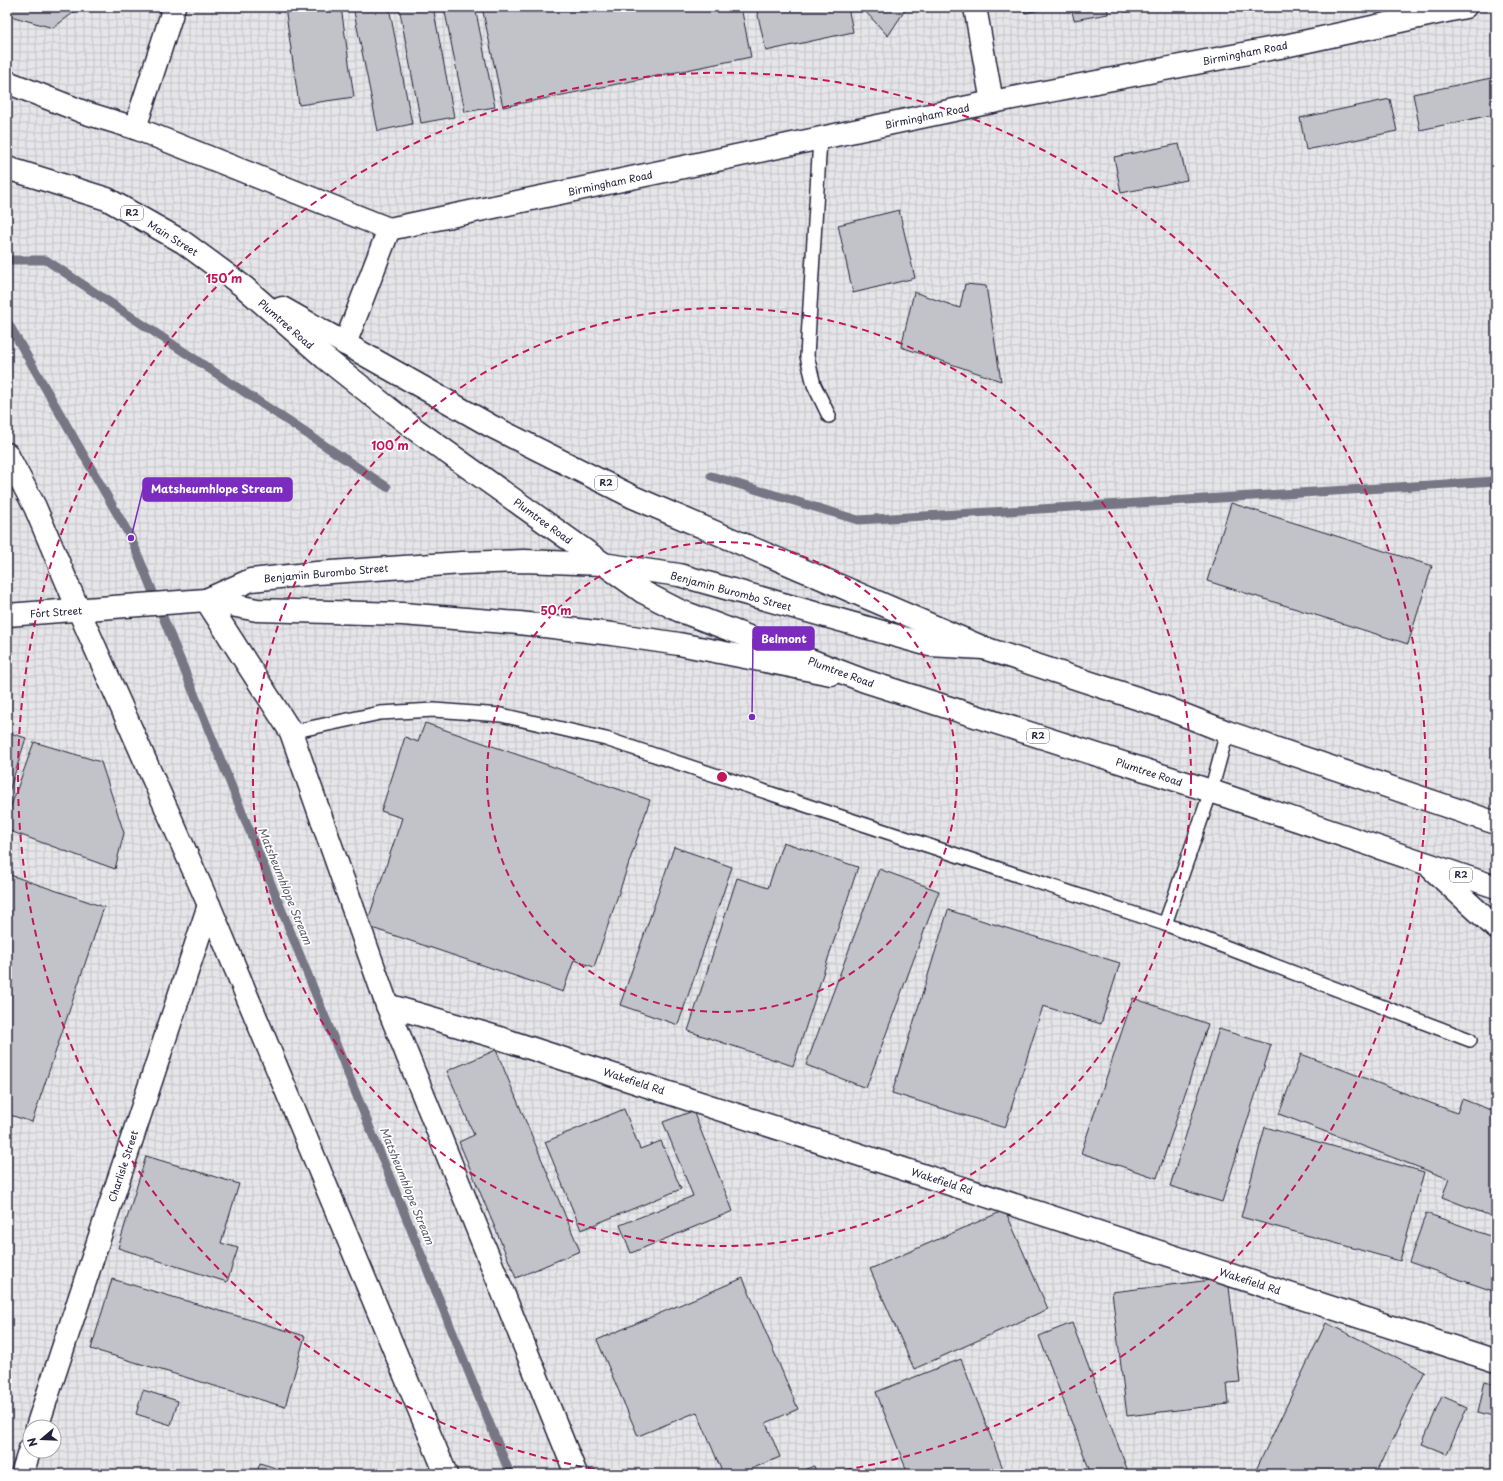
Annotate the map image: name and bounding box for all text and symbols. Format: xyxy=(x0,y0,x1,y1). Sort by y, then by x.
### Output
street label: Birmingham Road xyxy=(1201,37,1289,68)
street label: Birmingham Road xyxy=(883,99,971,132)
street label: Birmingham Road xyxy=(566,166,654,199)
road number: R2 xyxy=(121,206,143,220)
street label: Main Street xyxy=(145,216,201,259)
text: 150 m xyxy=(206,269,242,287)
street label: Plumtree Road xyxy=(255,295,318,352)
text: 100 m xyxy=(371,436,409,454)
road number: R2 xyxy=(595,476,617,490)
callout: Matsheumhlope Stream xyxy=(143,478,292,501)
text: Matsheumhlope Stream xyxy=(151,480,283,497)
street label: Plumtree Road xyxy=(511,494,576,547)
street label: Benjamin Burombo Street xyxy=(263,560,389,585)
street label: Benjamin Burombo Street xyxy=(669,567,794,614)
text: 50 m xyxy=(540,601,572,619)
street label: Fort Street xyxy=(29,602,83,621)
callout: Belmont xyxy=(753,627,814,650)
text: Belmont xyxy=(761,630,807,647)
street label: Plumtree Road xyxy=(806,653,877,691)
road number: R2 xyxy=(1027,729,1049,743)
street label: Plumtree Road xyxy=(1114,754,1185,789)
centre of rings xyxy=(715,770,729,784)
water label: Matsheumhlope Stream xyxy=(254,824,317,948)
road number: R2 xyxy=(1450,868,1472,882)
street label: Wakefield Rd xyxy=(602,1064,667,1098)
water label: Matsheumhlope Stream xyxy=(376,1124,439,1248)
street label: Charlisle Street xyxy=(104,1128,141,1204)
street label: Wakefield Rd xyxy=(910,1164,975,1198)
street label: Wakefield Rd xyxy=(1218,1264,1283,1298)
north arrow xyxy=(22,1419,62,1459)
text: N xyxy=(23,1435,42,1449)

